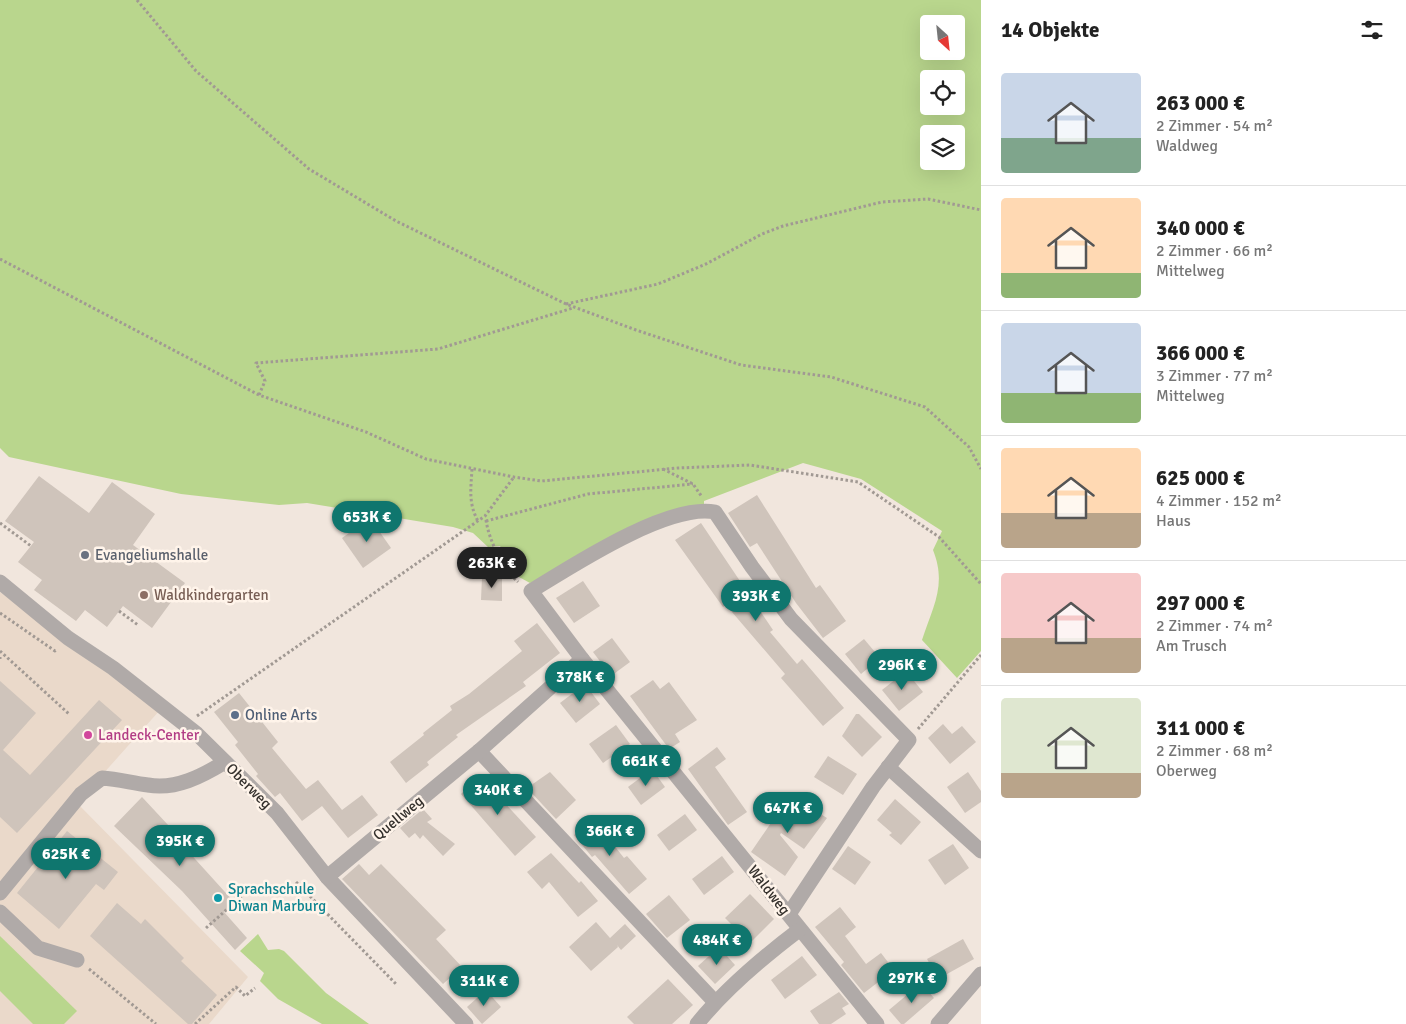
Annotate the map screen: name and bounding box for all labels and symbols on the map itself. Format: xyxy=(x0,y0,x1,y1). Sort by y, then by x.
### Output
north arrow xyxy=(920,15,965,60)
pin: 653K € xyxy=(326,500,408,543)
place label: Evangeliumshalle xyxy=(95,546,208,564)
pin: 263K € xyxy=(451,546,533,589)
marker: Evangeliumshalle xyxy=(79,549,91,561)
pin: 393K € xyxy=(715,580,797,622)
place label: Waldkindergarten xyxy=(154,586,269,604)
marker: Waldkindergarten xyxy=(138,589,150,601)
pin: 296K € xyxy=(861,648,943,691)
pin: 378K € xyxy=(539,660,621,703)
place label: Online Arts xyxy=(245,706,318,724)
marker: Online Arts xyxy=(229,709,241,721)
place label: Landeck-Center xyxy=(98,726,200,744)
marker: Landeck-Center xyxy=(82,729,94,741)
pin: 661K € xyxy=(605,744,687,787)
street label: Oberweg xyxy=(222,759,276,813)
pin: 340K € xyxy=(457,774,539,816)
street label: Quellweg xyxy=(369,792,427,844)
pin: 647K € xyxy=(747,792,829,834)
pin: 366K € xyxy=(569,814,651,857)
pin: 395K € xyxy=(139,824,221,867)
pin: 625K € xyxy=(25,838,107,880)
street label: Waldweg xyxy=(744,862,794,919)
place label: Sprachschule Diwan Marburg xyxy=(228,880,326,915)
marker: Sprachschule Diwan Marburg xyxy=(212,892,224,904)
pin: 484K € xyxy=(676,924,758,966)
pin: 297K € xyxy=(871,962,953,1004)
pin: 311K € xyxy=(443,964,525,1007)

